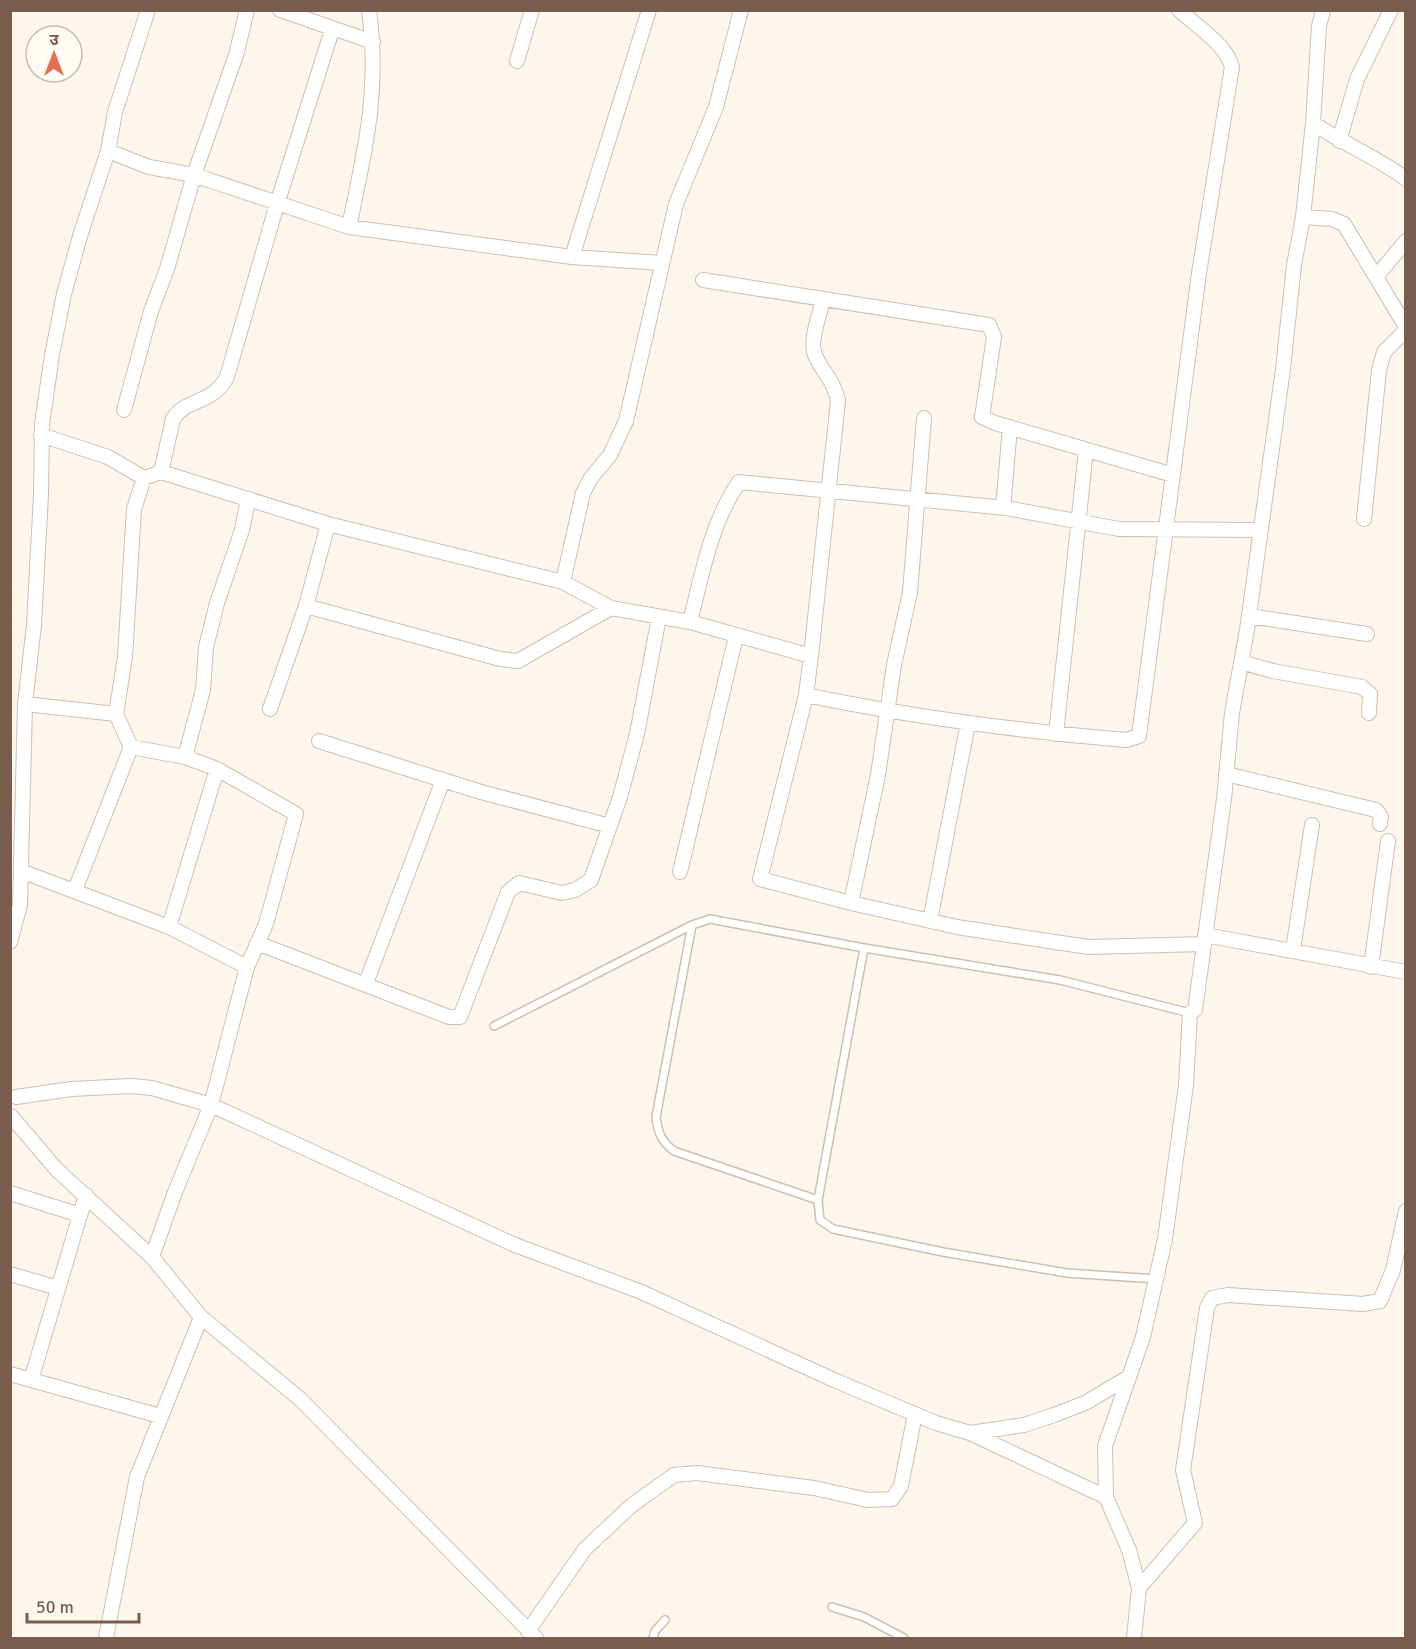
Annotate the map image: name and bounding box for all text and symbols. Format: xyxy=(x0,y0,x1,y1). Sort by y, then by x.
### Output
north arrow xyxy=(24,24,84,84)
text: उ xyxy=(49,30,59,50)
scale bar xyxy=(27,1586,140,1624)
text: 50 m xyxy=(36,1596,74,1618)

